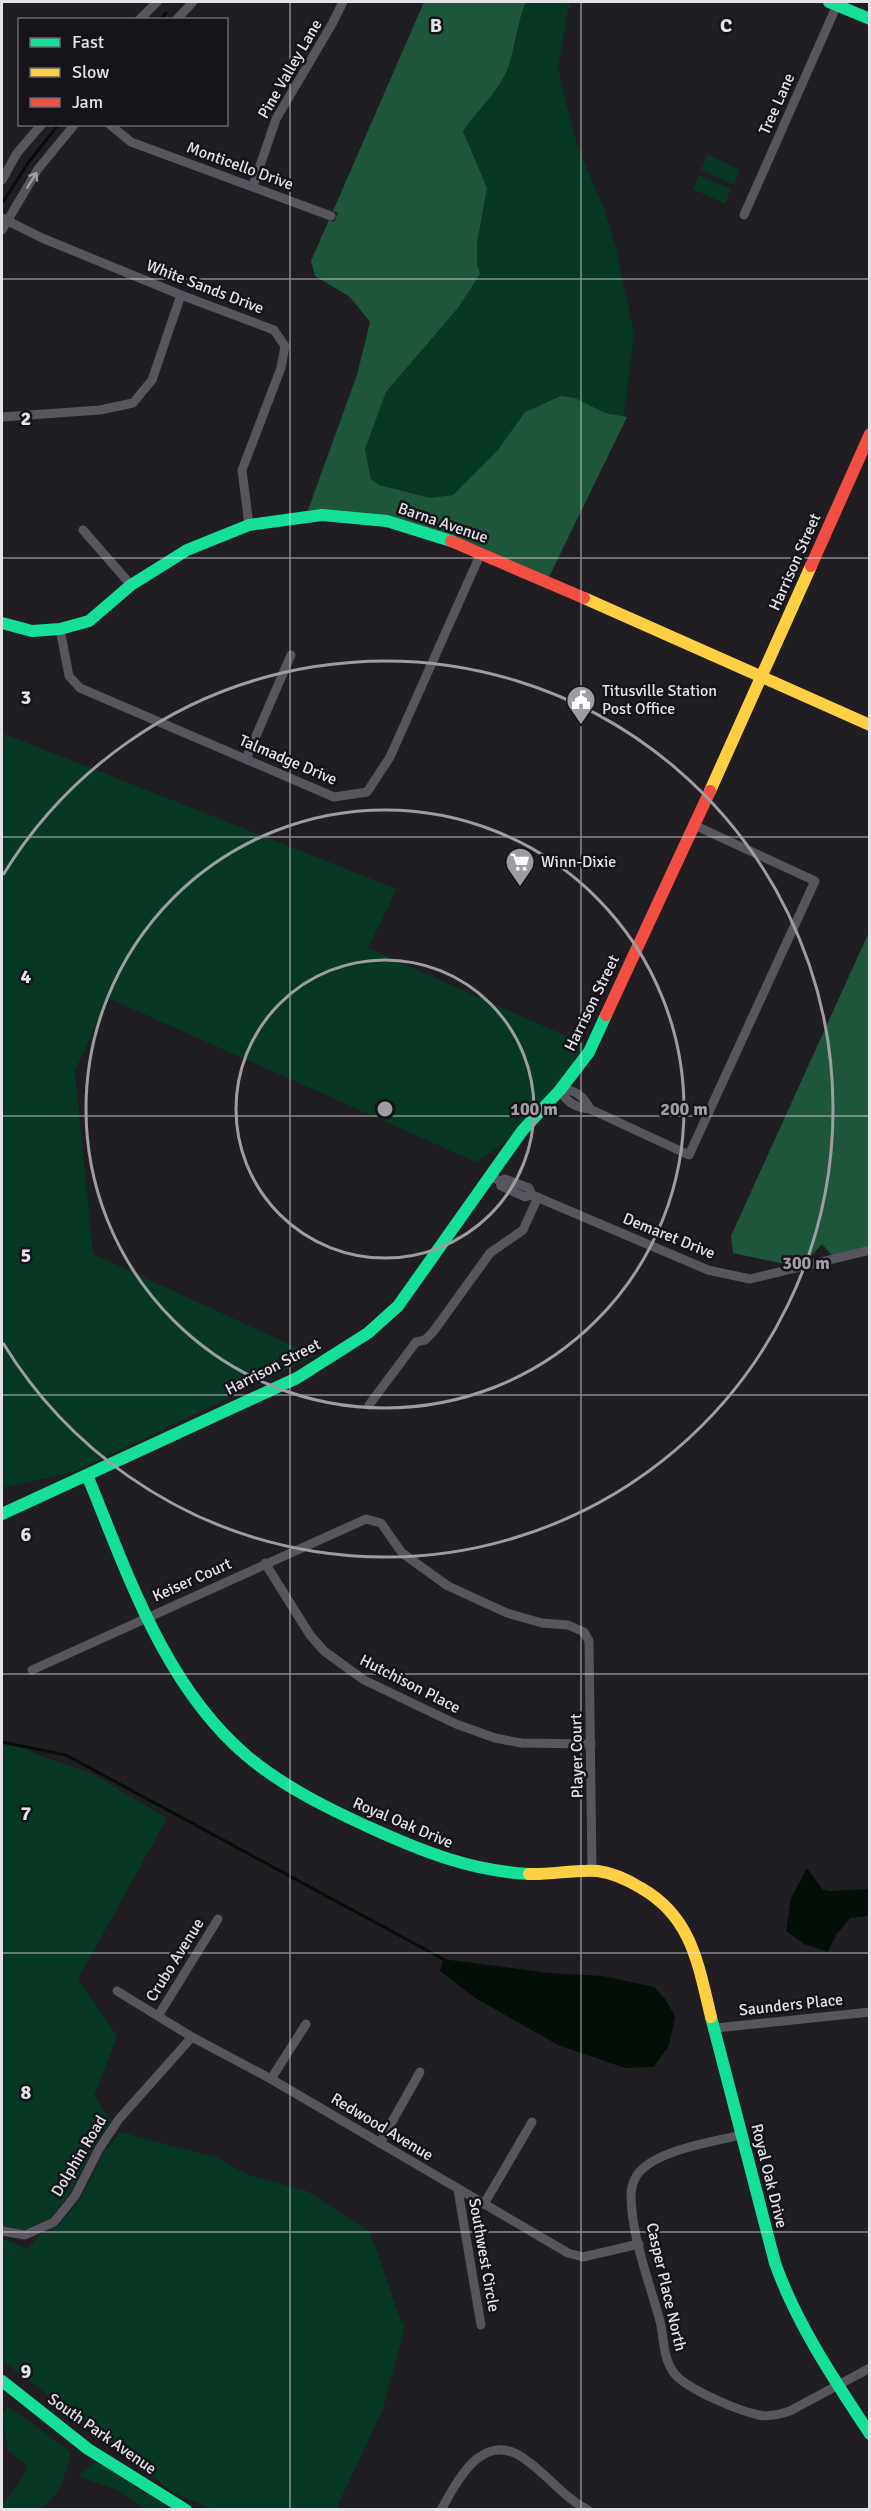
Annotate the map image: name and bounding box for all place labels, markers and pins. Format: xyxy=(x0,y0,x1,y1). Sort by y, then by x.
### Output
place label: Titusville Station Post Office xyxy=(602,681,717,719)
public building icon: Titusville Station Post Office xyxy=(565,684,597,726)
supermarket icon: Winn-Dixie xyxy=(504,846,536,888)
place label: Winn-Dixie xyxy=(541,852,616,872)
centre of rings xyxy=(375,1099,395,1119)

